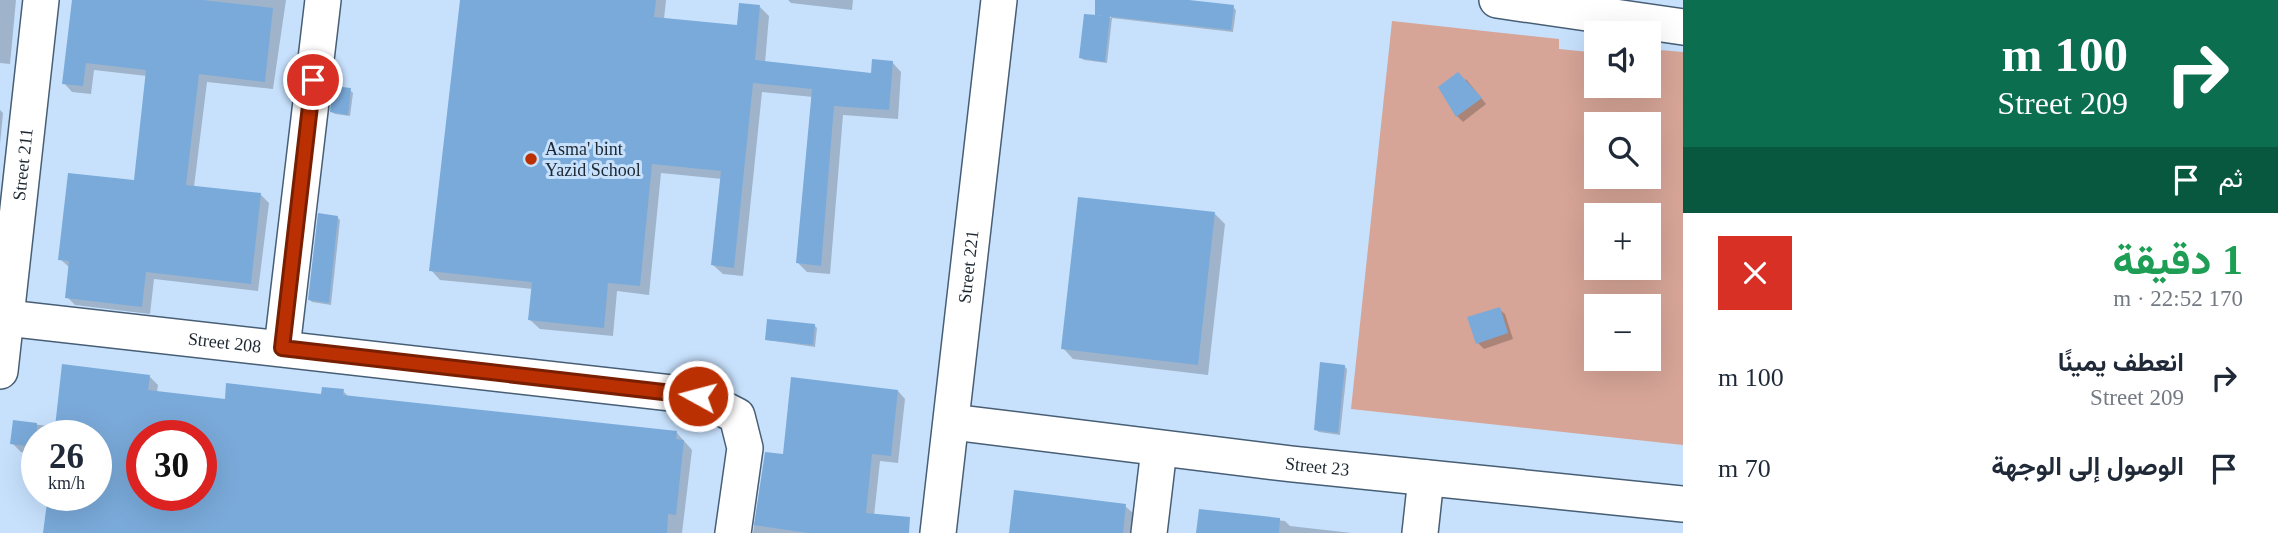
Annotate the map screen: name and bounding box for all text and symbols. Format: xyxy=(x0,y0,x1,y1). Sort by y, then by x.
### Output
map controls xyxy=(1584,21,1661,371)
button: sound xyxy=(1584,21,1661,98)
text: 100 m xyxy=(2001,27,2128,82)
icon: right xyxy=(2152,28,2243,119)
pin xyxy=(283,50,343,110)
icon: arrive xyxy=(294,61,332,99)
text: Street 209 xyxy=(1997,85,2128,121)
button: search xyxy=(1584,112,1661,189)
street label: Street 211 xyxy=(9,127,37,202)
place label: Asma' bint Yazid School xyxy=(545,139,641,180)
marker: Asma' bint Yazid School xyxy=(523,151,539,167)
icon: arrive xyxy=(2167,161,2205,199)
text: ثم xyxy=(2219,164,2243,193)
button: + xyxy=(1584,203,1661,280)
street label: Street 221 xyxy=(954,229,983,304)
button: close xyxy=(1718,236,1792,310)
text: 1 دقيقة xyxy=(2112,237,2243,283)
text: 170 m · 22:52 xyxy=(2113,286,2243,311)
button: − xyxy=(1584,294,1661,371)
street label: Street 208 xyxy=(187,329,262,357)
text: انعطف يمينًا xyxy=(2058,348,2184,377)
position arrow xyxy=(661,359,735,433)
icon: right xyxy=(2205,359,2243,397)
text: 100 m xyxy=(1718,363,1784,392)
text: Street 209 xyxy=(2090,385,2184,410)
speed limit sign: 30 xyxy=(126,420,217,511)
text: 26 xyxy=(49,437,84,476)
icon: arrive xyxy=(2205,450,2243,488)
text: الوصول إلى الوجهة xyxy=(1991,452,2184,481)
street label: Street 23 xyxy=(1284,453,1350,480)
text: 70 m xyxy=(1718,454,1771,483)
text: km/h xyxy=(48,473,85,493)

